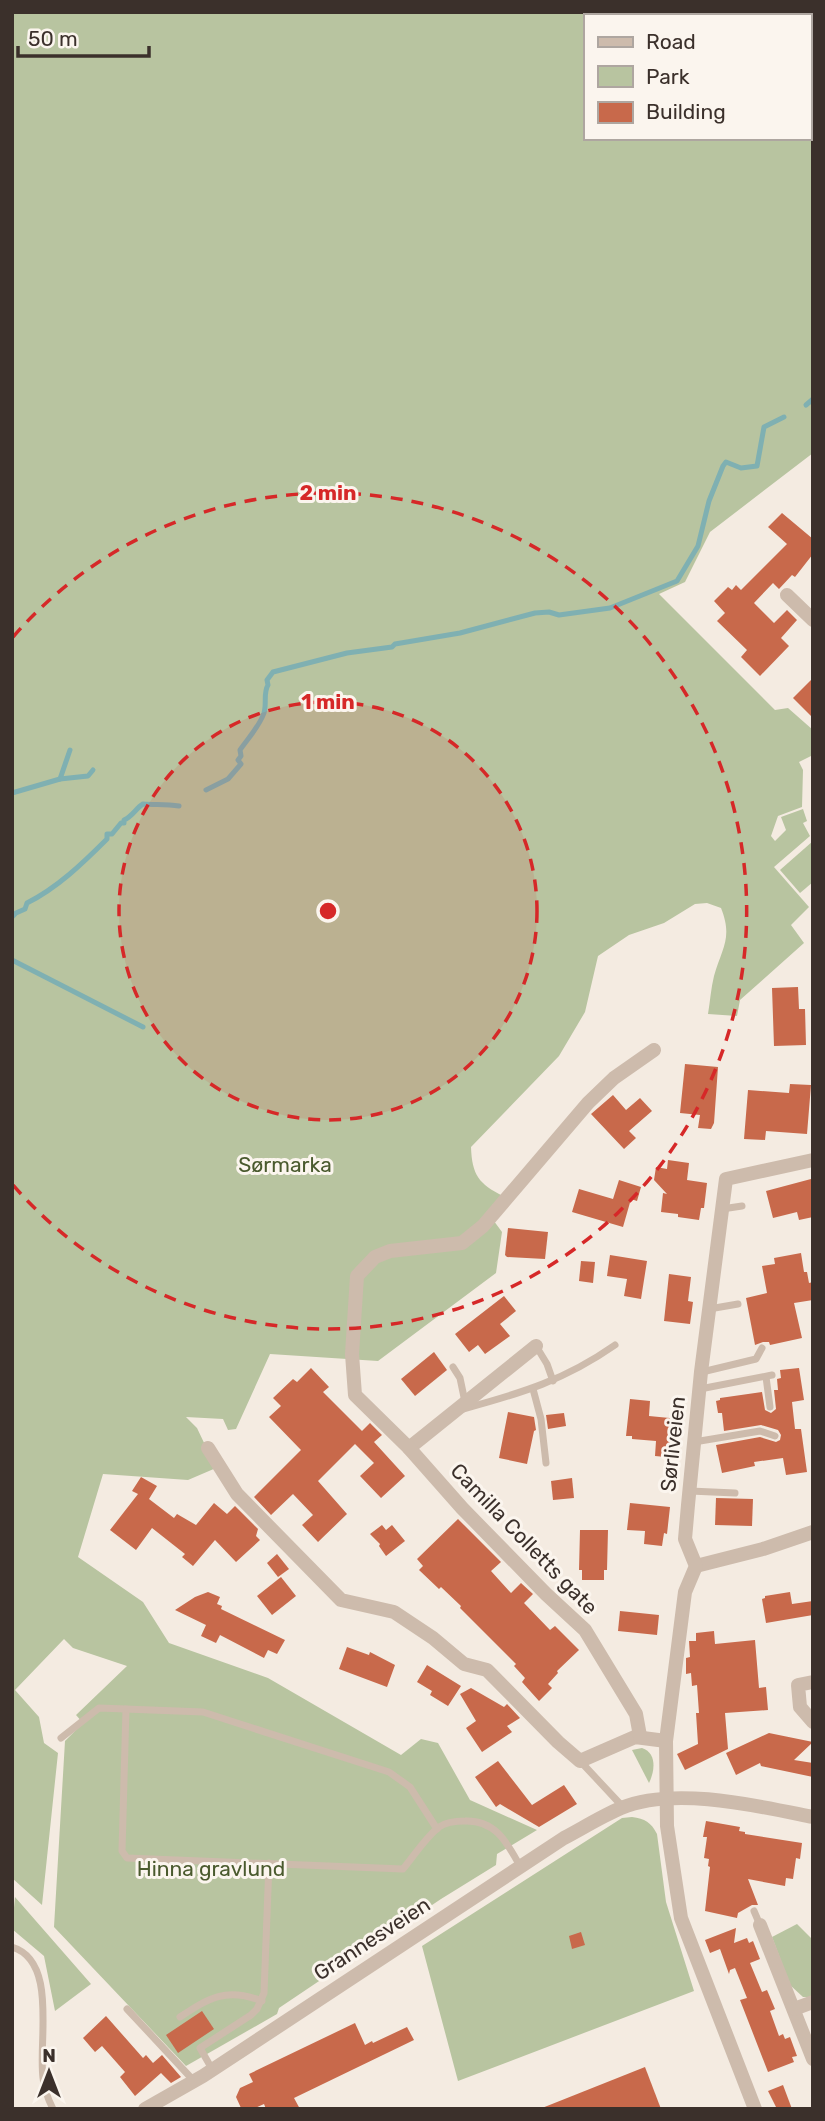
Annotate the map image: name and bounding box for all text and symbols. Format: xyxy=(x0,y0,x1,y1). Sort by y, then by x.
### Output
scale bar xyxy=(18,14,149,58)
legend xyxy=(584,14,811,140)
text: 50 m xyxy=(28,26,78,51)
text: Road xyxy=(646,29,696,54)
text: Park xyxy=(646,64,690,89)
text: Building xyxy=(646,99,726,124)
text: 2 min xyxy=(300,480,356,505)
text: 1 min xyxy=(301,689,355,714)
centre of rings xyxy=(316,899,340,923)
park label: Sørmarka xyxy=(238,1152,332,1177)
street label: Sørliveien xyxy=(655,1395,690,1493)
street label: Camilla Colletts gate xyxy=(446,1458,603,1619)
park label: Hinna gravlund xyxy=(137,1856,285,1881)
street label: Grannesveien xyxy=(309,1892,435,1986)
north arrow xyxy=(14,2037,84,2107)
text: N xyxy=(42,2044,56,2067)

